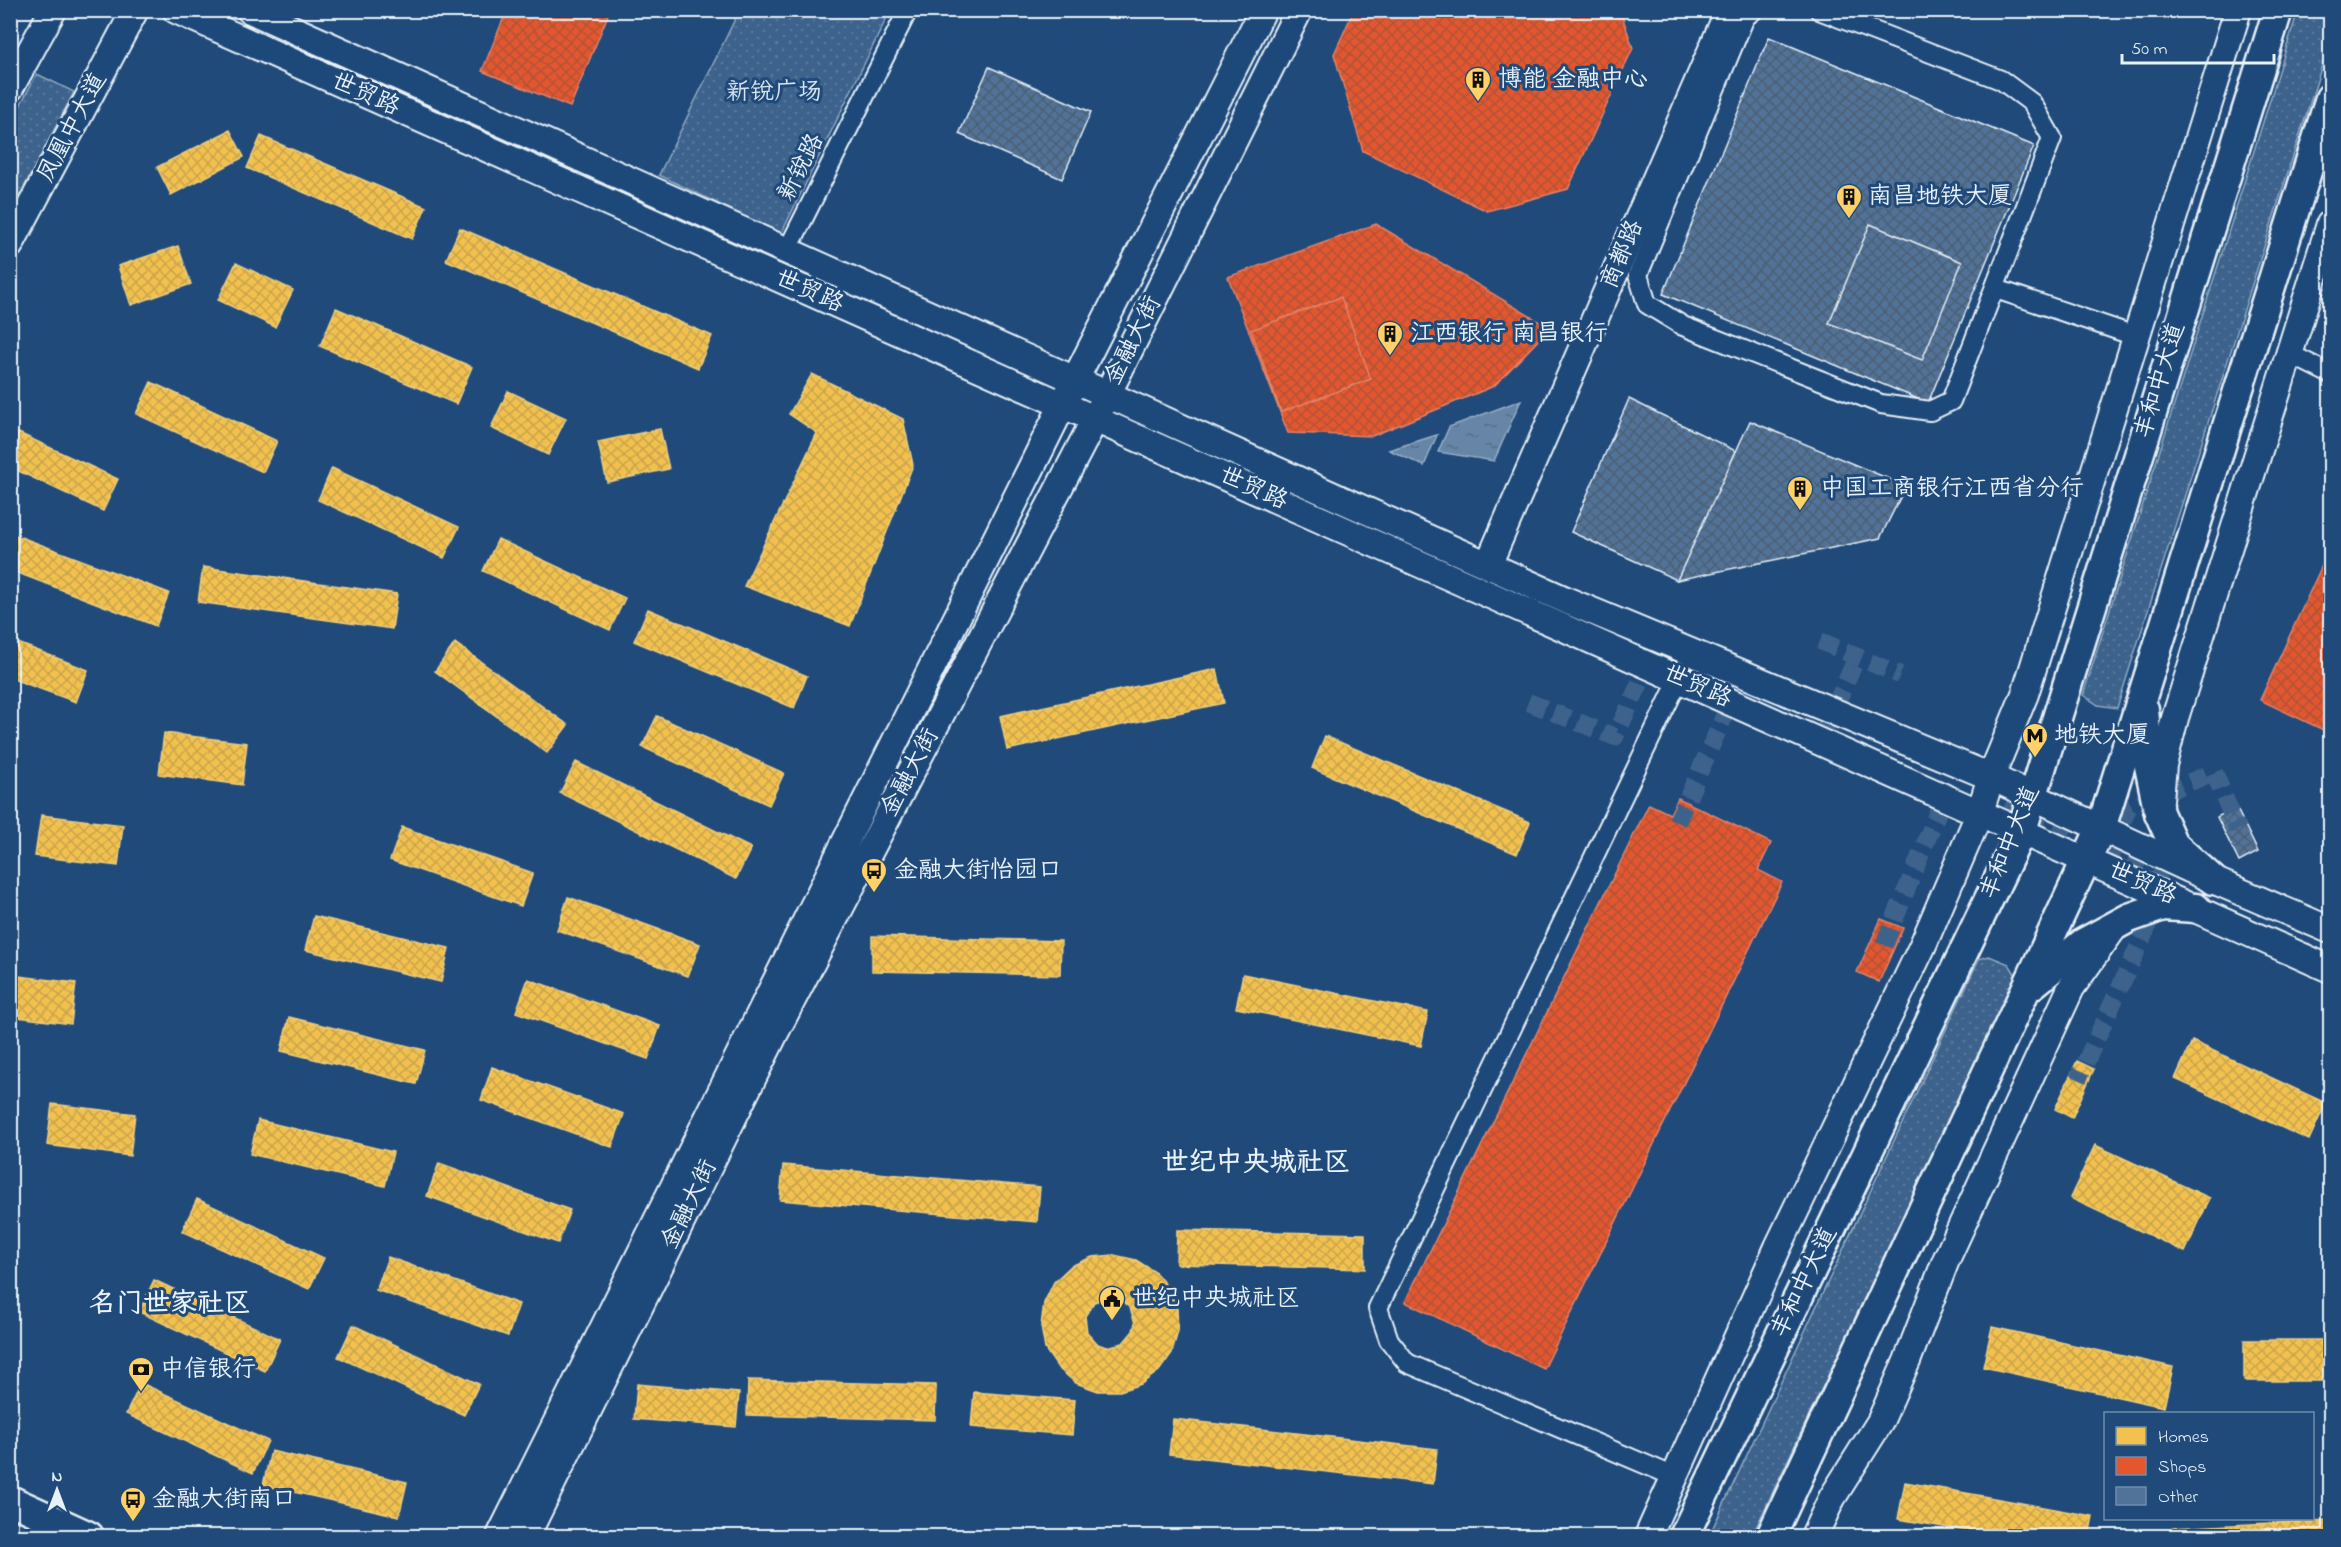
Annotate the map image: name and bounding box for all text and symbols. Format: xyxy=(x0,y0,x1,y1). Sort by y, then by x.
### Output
scale bar xyxy=(2122,27,2274,65)
text: 50 m xyxy=(2131,37,2168,63)
place label: 博能 金融中心 xyxy=(1498,63,1648,98)
street label: 世贸路 xyxy=(325,64,405,126)
building icon: 博能 金融中心 xyxy=(1463,65,1493,103)
street label: 凤凰中大道 xyxy=(29,67,117,189)
park label: 新锐广场 xyxy=(726,76,822,111)
street label: 新锐路 xyxy=(770,128,834,208)
place label: 南昌地铁大厦 xyxy=(1868,180,2012,215)
building icon: 南昌地铁大厦 xyxy=(1834,182,1864,220)
street label: 商都路 xyxy=(1593,215,1653,295)
street label: 世贸路 xyxy=(769,261,849,323)
street label: 金融大街 xyxy=(1097,290,1171,392)
place label: 江西银行 南昌银行 xyxy=(1410,317,1608,352)
building icon: 江西银行 南昌银行 xyxy=(1375,319,1405,357)
street label: 丰和中大道 xyxy=(2127,319,2195,443)
street label: 世贸路 xyxy=(1213,458,1293,520)
place label: 中国工商银行江西省分行 xyxy=(1820,472,2084,507)
building icon: 中国工商银行江西省分行 xyxy=(1785,474,1815,512)
street label: 世贸路 xyxy=(1657,656,1737,718)
place label: 地铁大厦 xyxy=(2054,719,2150,754)
metro station icon: 地铁大厦 xyxy=(2020,721,2050,759)
street label: 金融大街 xyxy=(873,722,949,824)
street label: 丰和中大道 xyxy=(1972,781,2050,905)
street label: 世贸路 xyxy=(2102,853,2182,915)
place label: 金融大街怡园口 xyxy=(894,854,1062,889)
bus stop icon: 金融大街怡园口 xyxy=(859,856,889,894)
district label: 世纪中央城社区 xyxy=(1162,1144,1351,1183)
street label: 金融大街 xyxy=(653,1154,727,1256)
street label: 丰和中大道 xyxy=(1763,1221,1847,1345)
place label: 世纪中央城社区 xyxy=(1132,1282,1300,1317)
public building icon: 世纪中央城社区 xyxy=(1097,1284,1127,1322)
district label: 名门世家社区 xyxy=(89,1285,251,1324)
place label: 中信银行 xyxy=(160,1353,256,1388)
bank icon: 中信银行 xyxy=(126,1355,156,1393)
legend xyxy=(2104,1412,2314,1520)
text: Homes xyxy=(2158,1425,2209,1451)
text: Shops xyxy=(2158,1455,2206,1481)
north arrow xyxy=(27,1460,87,1520)
text: N xyxy=(52,1465,63,1489)
place label: 金融大街南口 xyxy=(152,1483,296,1518)
bus stop icon: 金融大街南口 xyxy=(118,1485,148,1523)
text: Other xyxy=(2158,1485,2198,1511)

